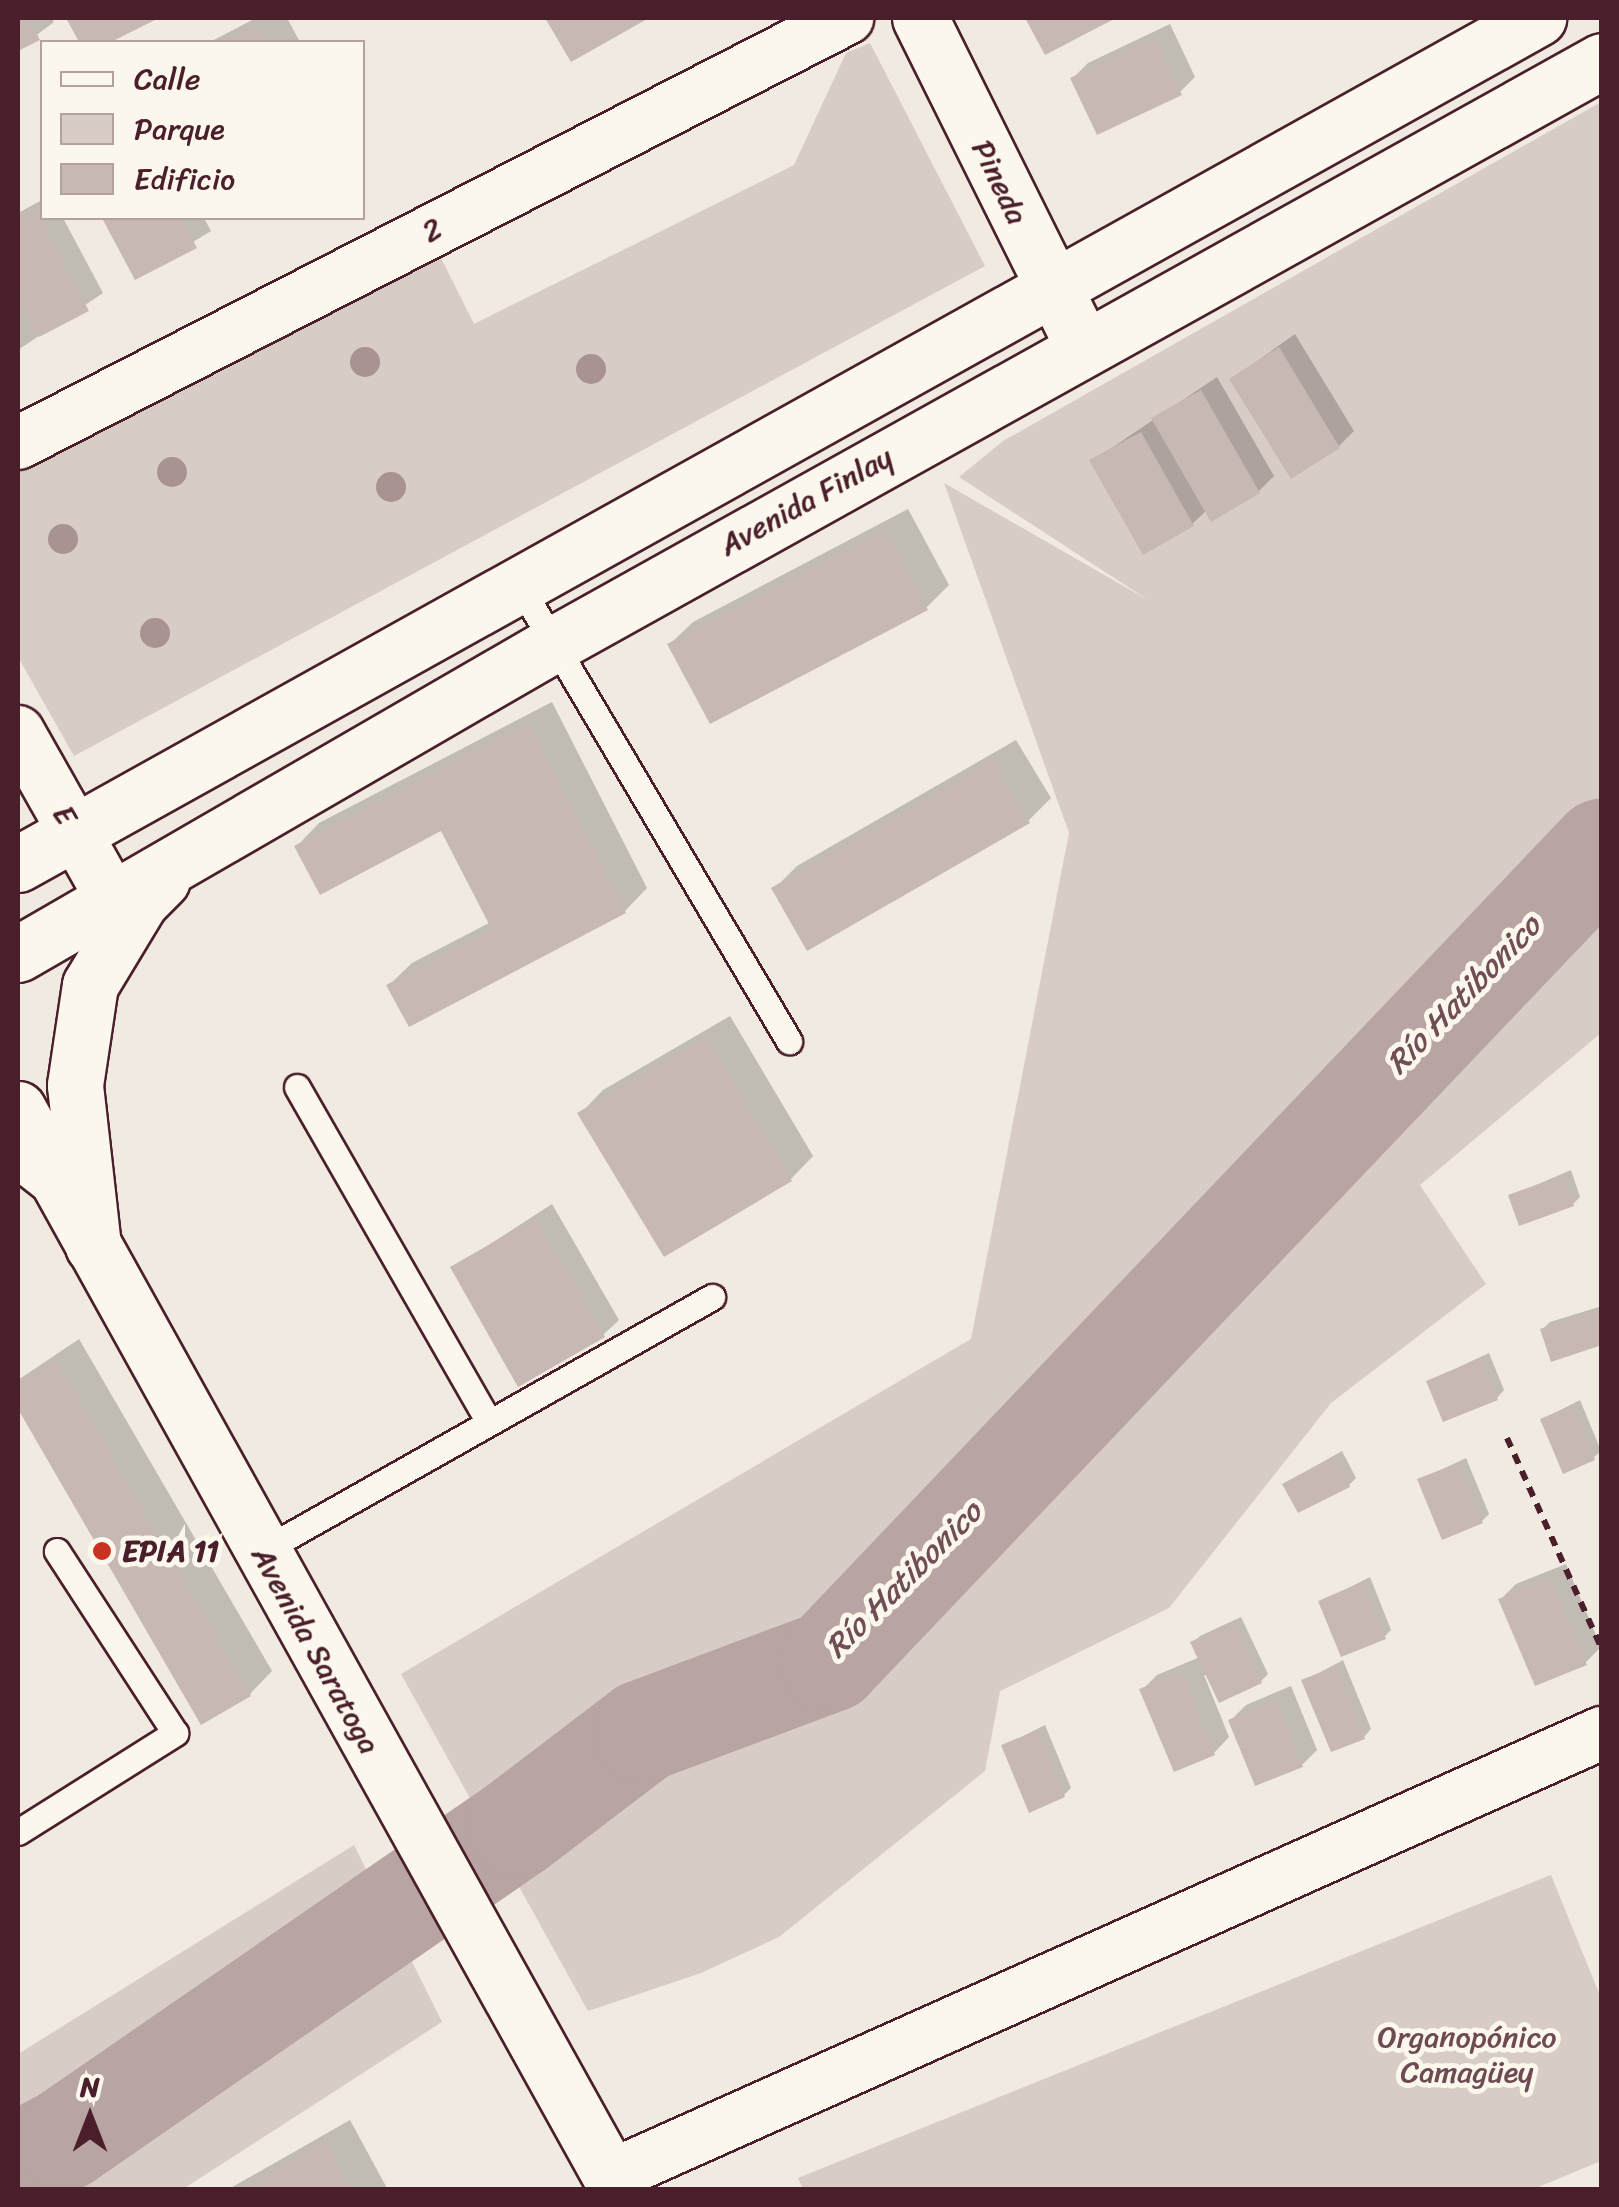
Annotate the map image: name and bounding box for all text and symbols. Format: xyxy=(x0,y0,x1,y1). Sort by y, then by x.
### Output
legend xyxy=(40,40,365,220)
text: Calle xyxy=(134,52,200,106)
text: Parque xyxy=(134,102,225,156)
street label: Pineda xyxy=(964,134,1036,230)
text: Edificio xyxy=(134,152,235,206)
street label: 2 xyxy=(416,210,448,250)
street label: Avenida Finlay xyxy=(713,439,899,563)
street label: E xyxy=(45,799,85,831)
water label: Río Hatibonico xyxy=(1379,908,1549,1082)
water label: Río Hatibonico xyxy=(818,1494,990,1666)
place label: EPIA 11 xyxy=(122,1533,219,1569)
marker: EPIA 11 xyxy=(91,1540,113,1562)
street label: Avenida Saratoga xyxy=(244,1540,388,1760)
park label: Organopónico Camagüey xyxy=(1377,2019,1557,2090)
text: N xyxy=(80,2062,100,2111)
north arrow xyxy=(40,2067,140,2167)

